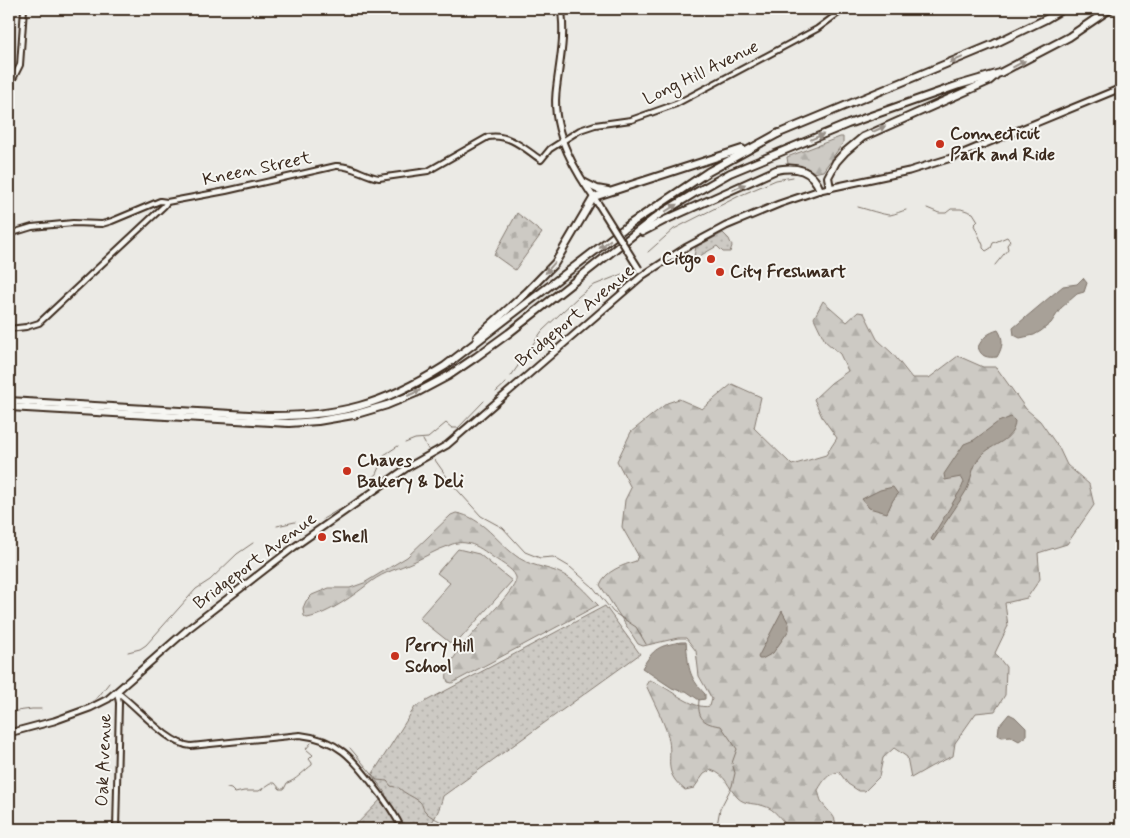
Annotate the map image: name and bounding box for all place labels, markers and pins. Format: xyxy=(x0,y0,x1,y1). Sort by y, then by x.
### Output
place label: Connecticut Park and Ride xyxy=(950,122,1055,167)
marker: Connecticut Park and Ride xyxy=(934,138,946,150)
place label: Citgo xyxy=(662,247,701,273)
marker: Citgo xyxy=(705,253,717,265)
place label: City Freshmart xyxy=(730,260,847,284)
marker: City Freshmart xyxy=(714,266,726,278)
place label: Chaves Bakery & Deli xyxy=(357,449,464,494)
marker: Chaves Bakery & Deli xyxy=(341,465,353,477)
place label: Shell xyxy=(332,525,368,549)
marker: Shell xyxy=(316,531,328,543)
place label: Perry Hill School xyxy=(405,634,474,679)
marker: Perry Hill School xyxy=(389,650,401,662)

